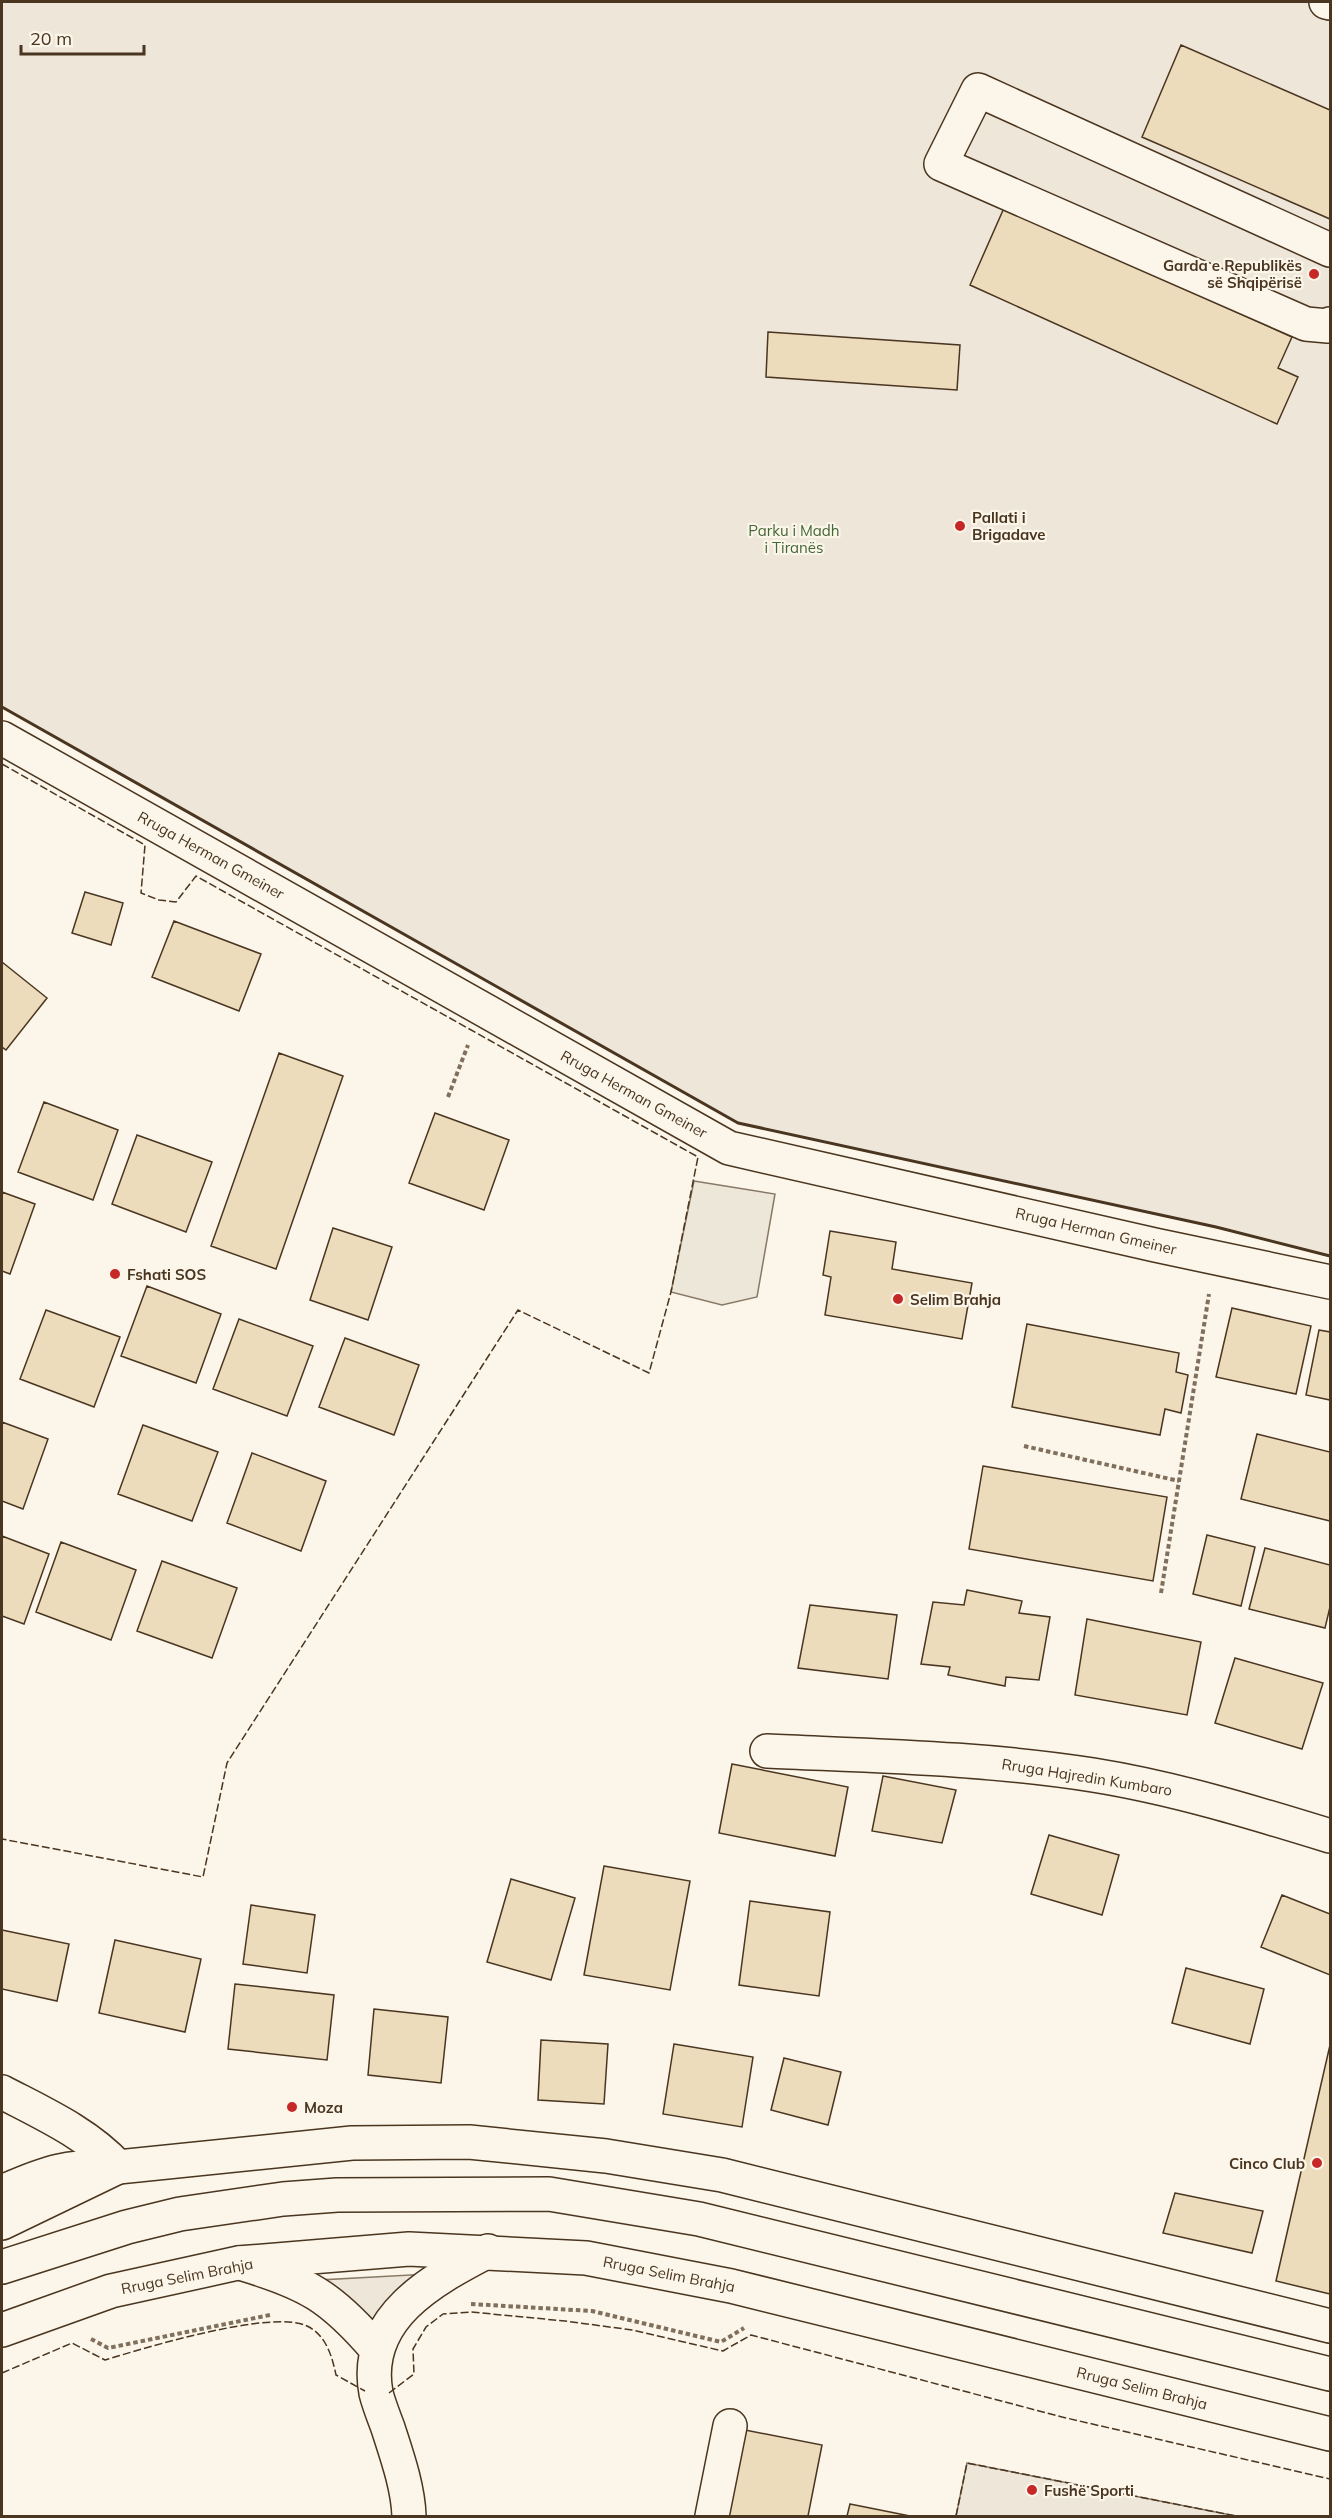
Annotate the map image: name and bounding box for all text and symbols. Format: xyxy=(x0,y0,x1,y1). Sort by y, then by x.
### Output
scale bar xyxy=(21,18,144,56)
text: 20 m xyxy=(30,27,72,50)
place label: Garda e Republikës së Shqipërisë xyxy=(1163,256,1302,292)
marker: Garda e Republikës së Shqipërisë xyxy=(1307,267,1321,281)
place label: Pallati i Brigadave xyxy=(972,508,1046,544)
marker: Pallati i Brigadave xyxy=(953,519,967,533)
park label: Parku i Madh i Tiranës xyxy=(748,521,840,557)
street label: Rruga Herman Gmeiner xyxy=(134,807,288,903)
street label: Rruga Herman Gmeiner xyxy=(557,1046,711,1142)
street label: Rruga Herman Gmeiner xyxy=(1014,1203,1179,1259)
place label: Fshati SOS xyxy=(127,1265,206,1284)
marker: Fshati SOS xyxy=(108,1267,122,1281)
place label: Selim Brahja xyxy=(910,1290,1001,1309)
marker: Selim Brahja xyxy=(891,1292,905,1306)
street label: Rruga Hajredin Kumbaro xyxy=(1000,1754,1174,1800)
place label: Moza xyxy=(304,2098,343,2117)
marker: Moza xyxy=(285,2100,299,2114)
place label: Cinco Club xyxy=(1229,2154,1305,2173)
marker: Cinco Club xyxy=(1310,2156,1324,2170)
street label: Rruga Selim Brahja xyxy=(601,2252,737,2296)
street label: Rruga Selim Brahja xyxy=(119,2254,255,2298)
street label: Rruga Selim Brahja xyxy=(1075,2363,1209,2413)
place label: Fushë Sporti xyxy=(1044,2481,1134,2500)
marker: Fushë Sporti xyxy=(1025,2483,1039,2497)

